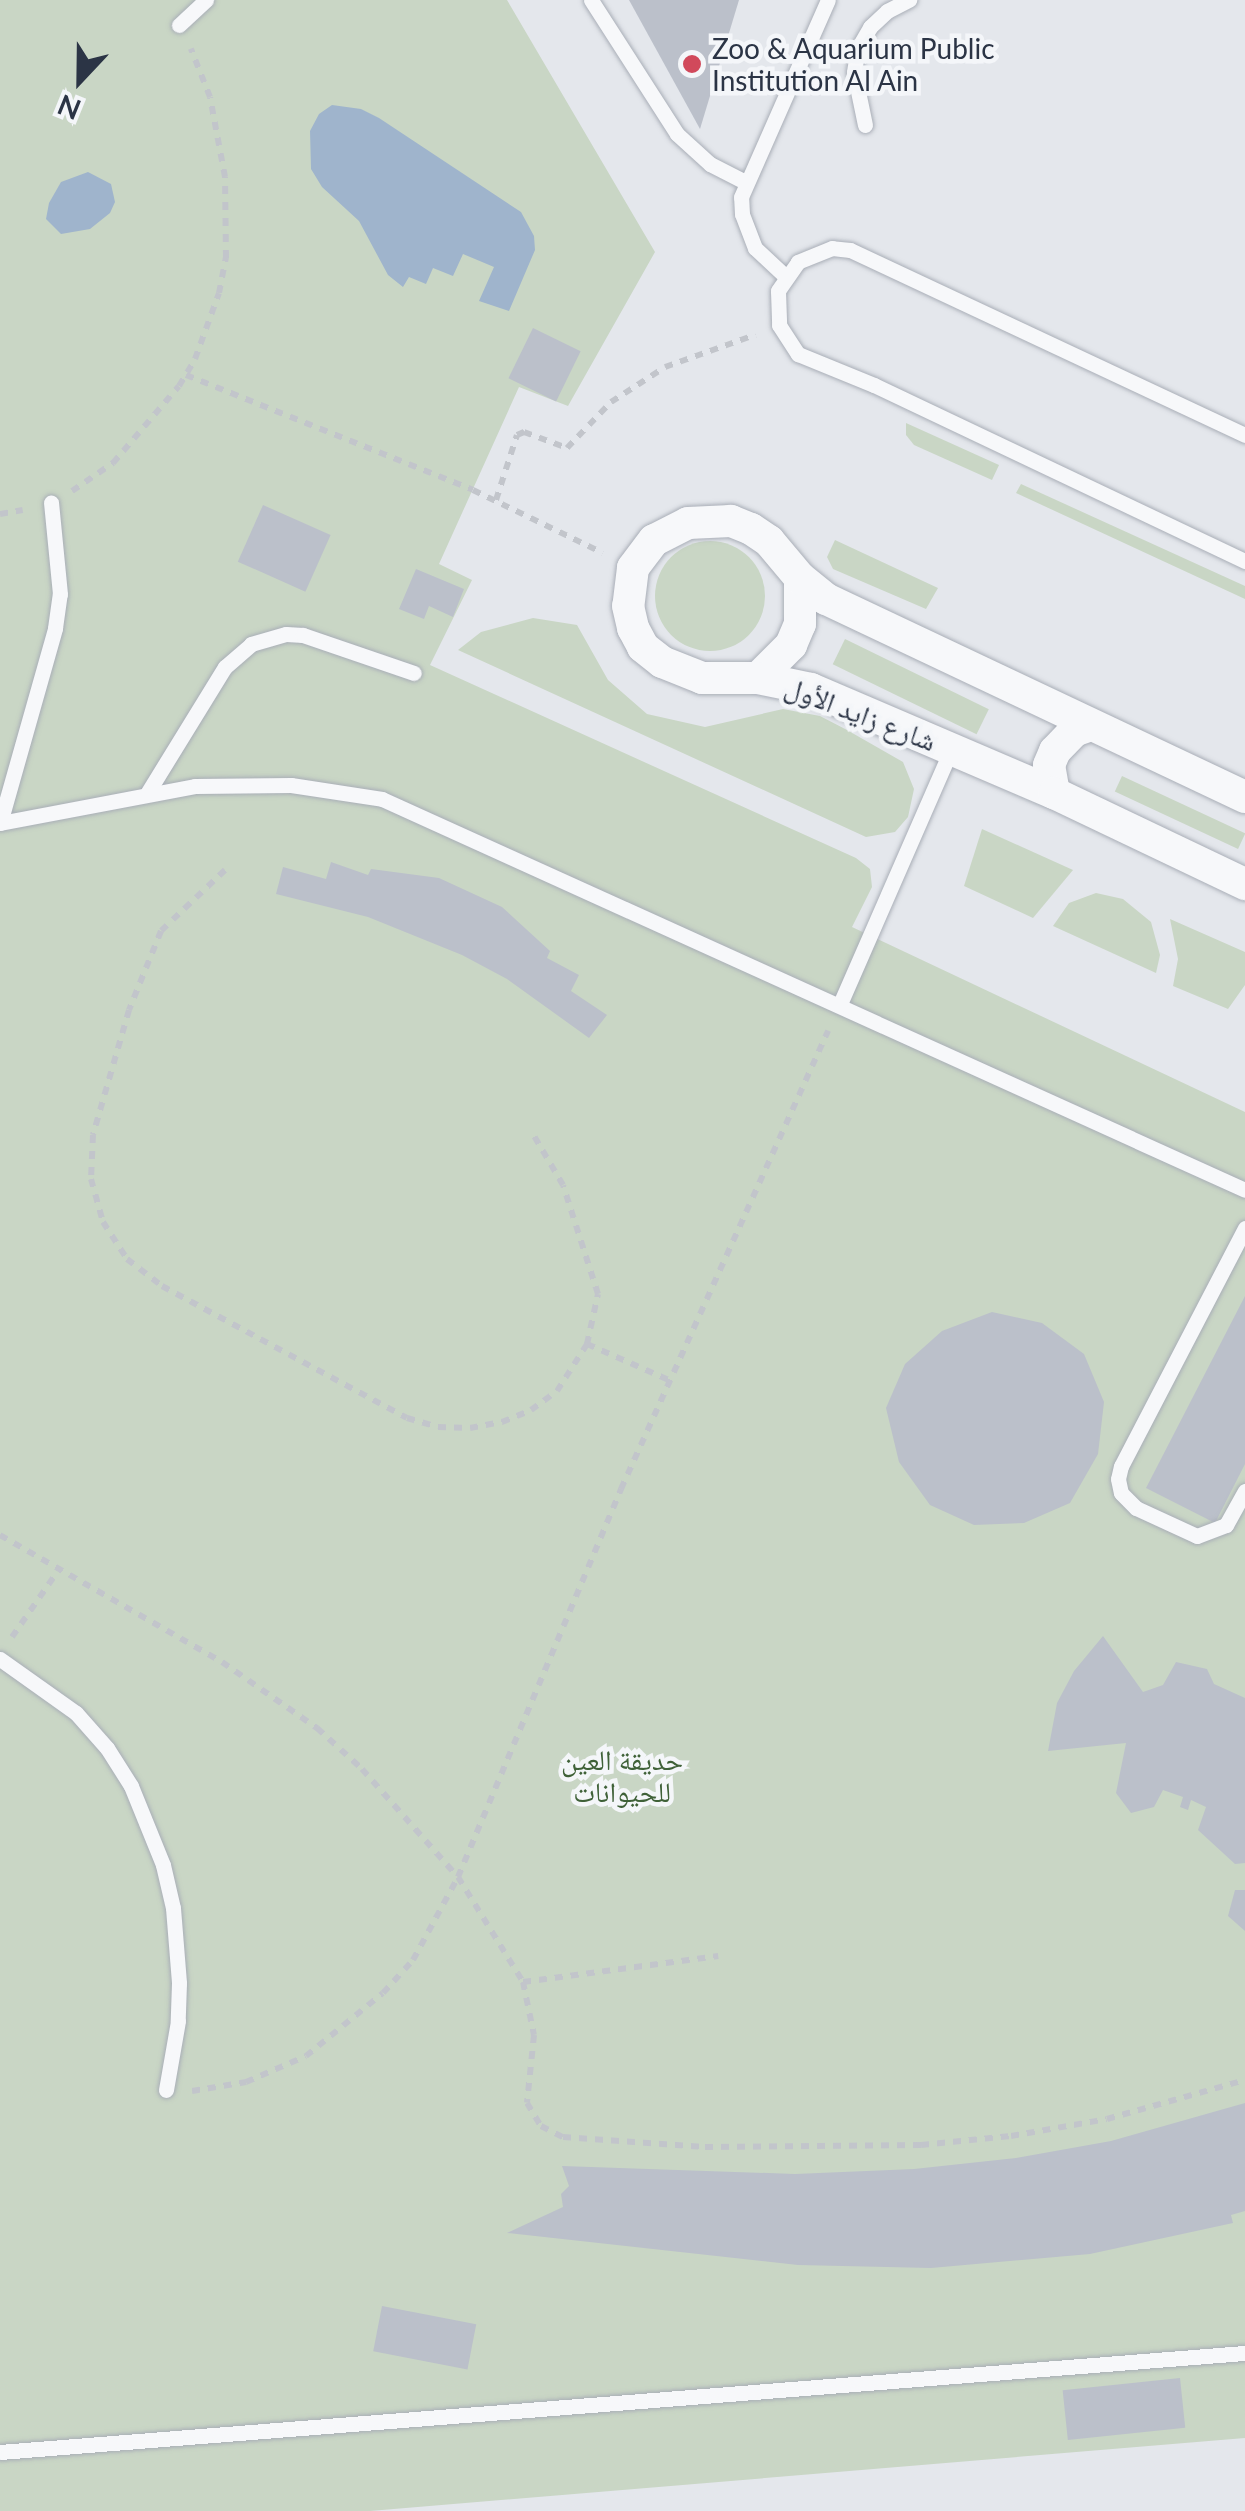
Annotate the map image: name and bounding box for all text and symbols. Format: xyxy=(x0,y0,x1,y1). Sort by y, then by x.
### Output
north arrow xyxy=(30,30,130,130)
place label: Zoo & Aquarium Public Institution Al Ain xyxy=(712,31,995,97)
marker: Zoo & Aquarium Public Institution Al Ain xyxy=(681,53,703,75)
text: N xyxy=(52,88,85,128)
street label: شارع زايد الأول xyxy=(781,669,941,757)
park label: حديقة العين للحيوانات xyxy=(561,1742,683,1808)

